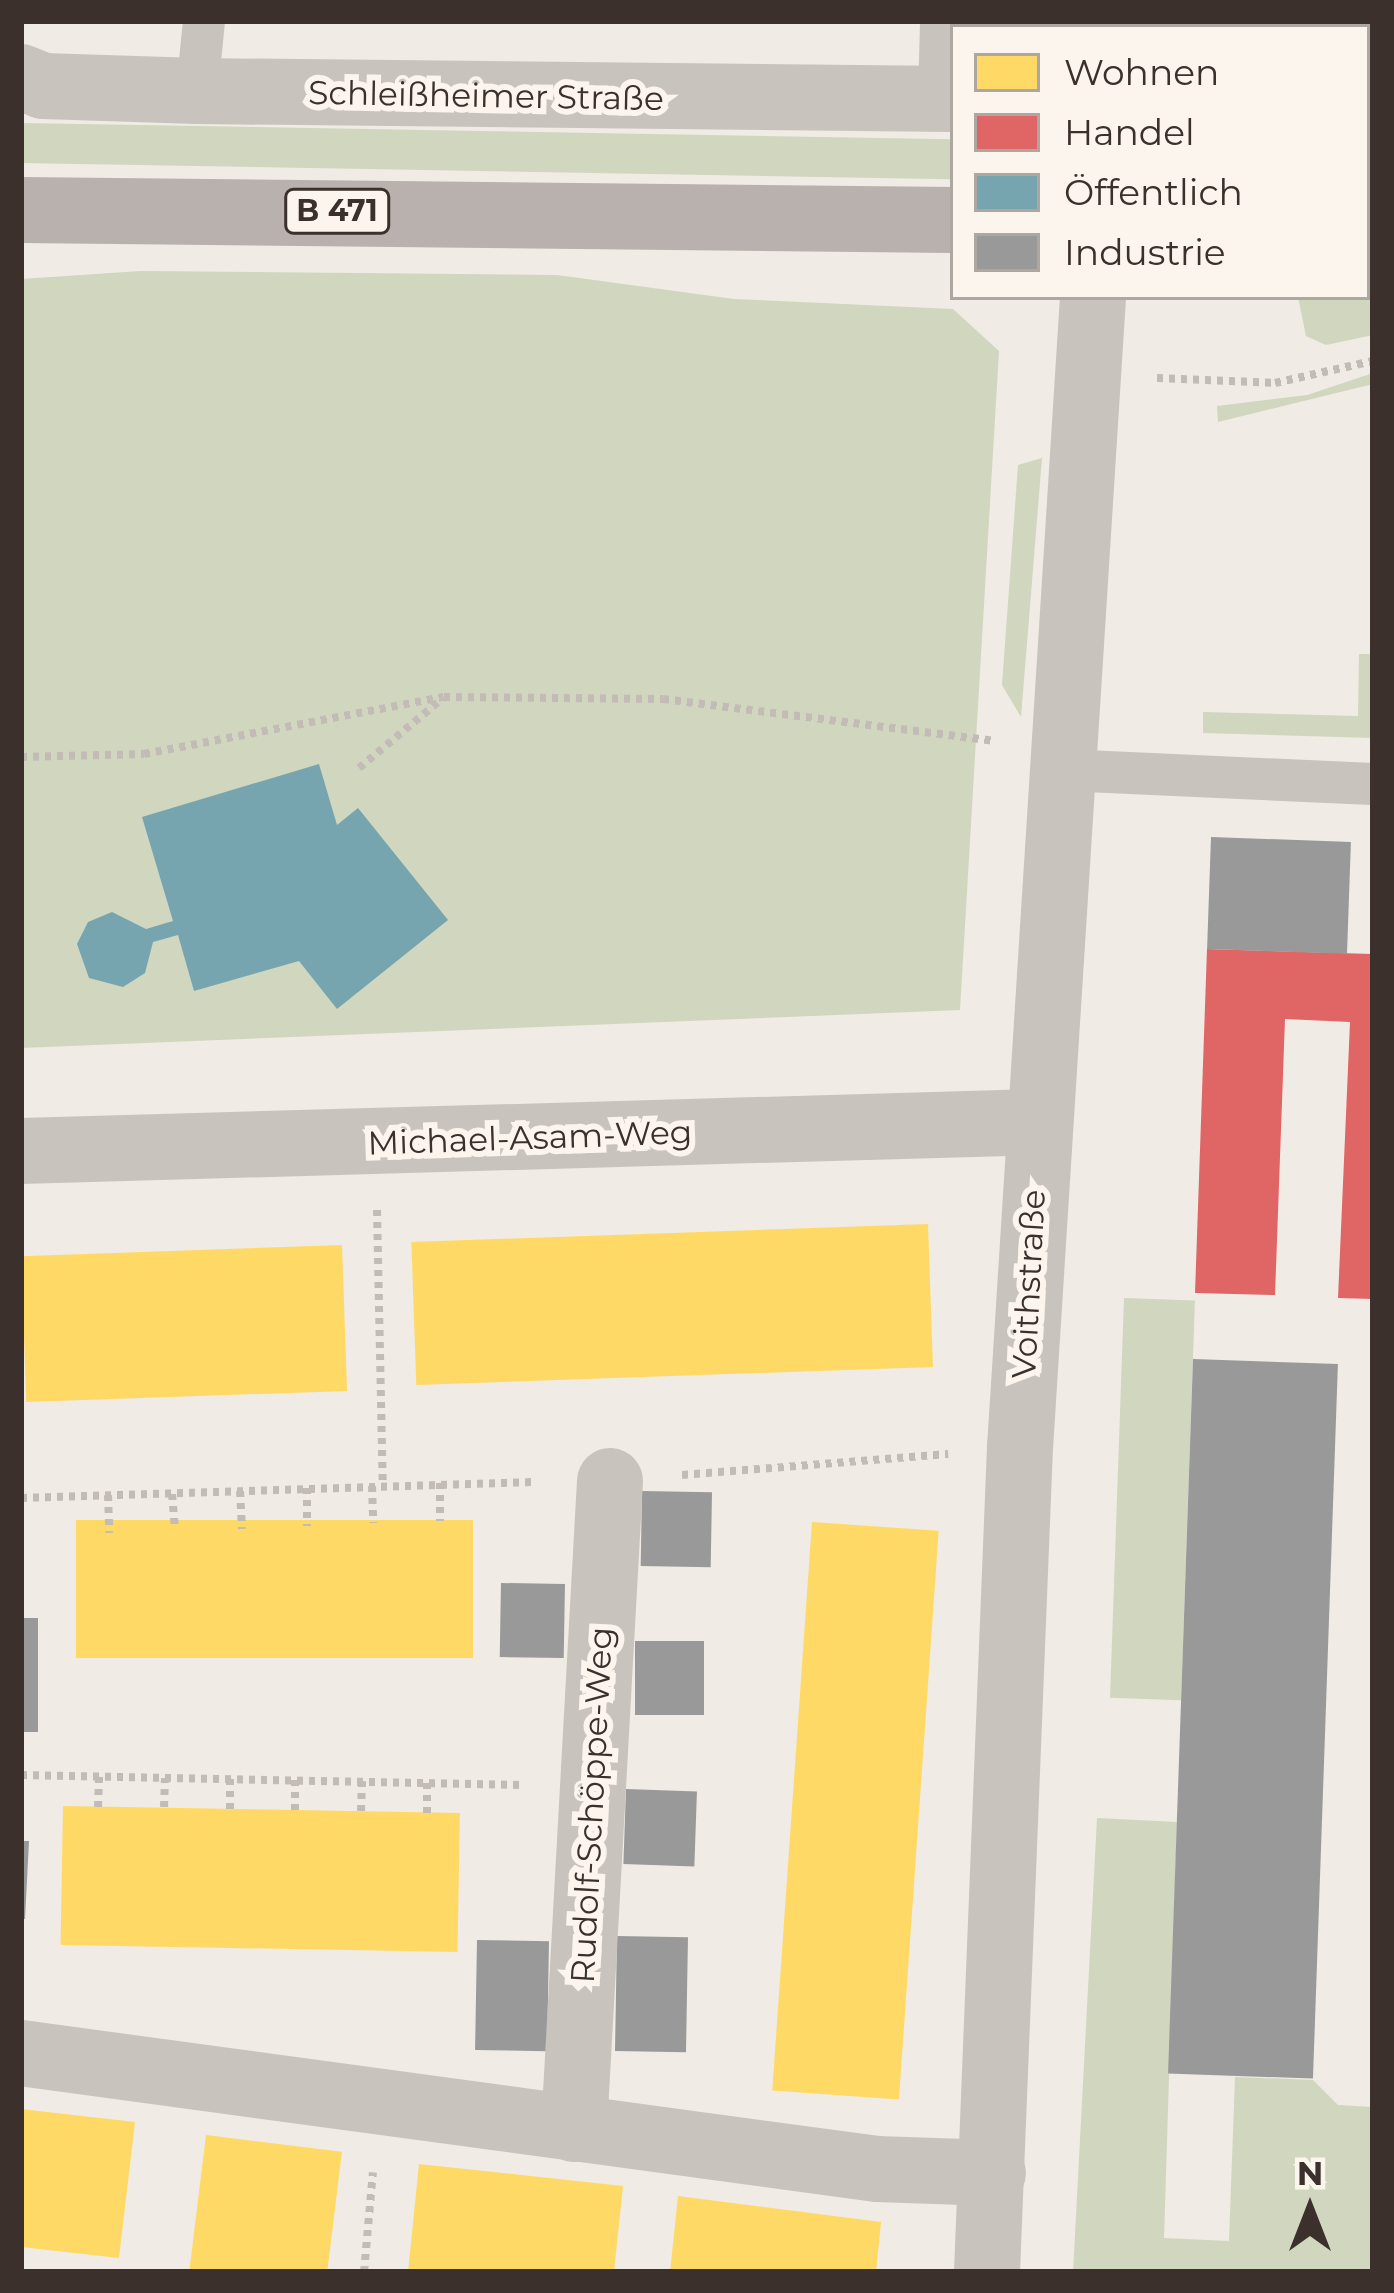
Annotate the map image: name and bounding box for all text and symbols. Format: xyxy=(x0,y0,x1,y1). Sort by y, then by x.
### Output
legend xyxy=(950,24,1370,300)
text: Wohnen xyxy=(1064,50,1219,94)
street label: Schleißheimer Straße xyxy=(308,73,664,119)
text: Handel xyxy=(1064,110,1195,154)
text: Öffentlich xyxy=(1064,170,1243,214)
road number: B 471 xyxy=(283,187,391,235)
text: Industrie xyxy=(1064,230,1226,274)
street label: Michael-Asam-Weg xyxy=(367,1113,693,1163)
street label: Voithstraße xyxy=(1004,1189,1054,1379)
street label: Rudolf-Schöppe-Weg xyxy=(563,1626,621,1984)
north arrow xyxy=(1250,2149,1370,2269)
text: N xyxy=(1297,2153,1323,2193)

